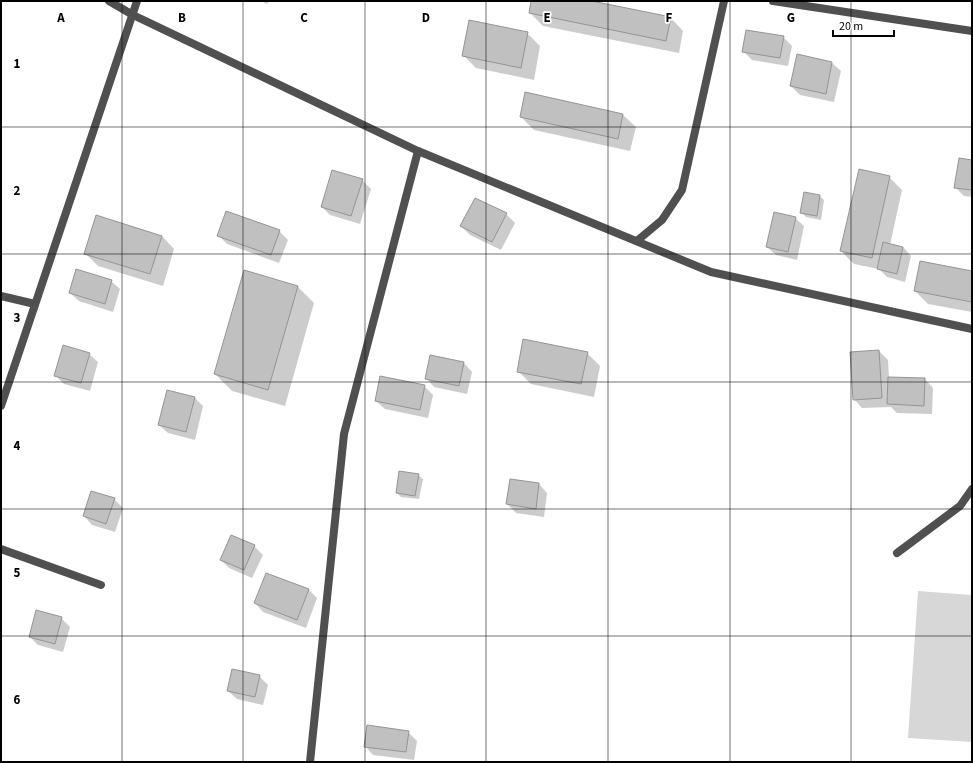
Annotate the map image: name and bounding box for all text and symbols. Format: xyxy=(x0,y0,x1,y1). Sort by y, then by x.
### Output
text: A xyxy=(56,9,65,27)
text: B xyxy=(178,9,186,27)
text: C xyxy=(300,9,308,27)
text: D xyxy=(422,9,430,27)
text: E xyxy=(543,9,551,27)
text: F xyxy=(666,9,673,27)
text: G xyxy=(787,9,795,27)
scale bar xyxy=(833,12,894,38)
text: 20 m xyxy=(839,18,863,35)
text: 1 xyxy=(14,55,21,73)
text: 2 xyxy=(14,182,21,200)
text: 3 xyxy=(14,309,21,327)
text: 4 xyxy=(14,437,21,455)
text: 5 xyxy=(14,564,21,582)
text: 6 xyxy=(14,691,21,709)

